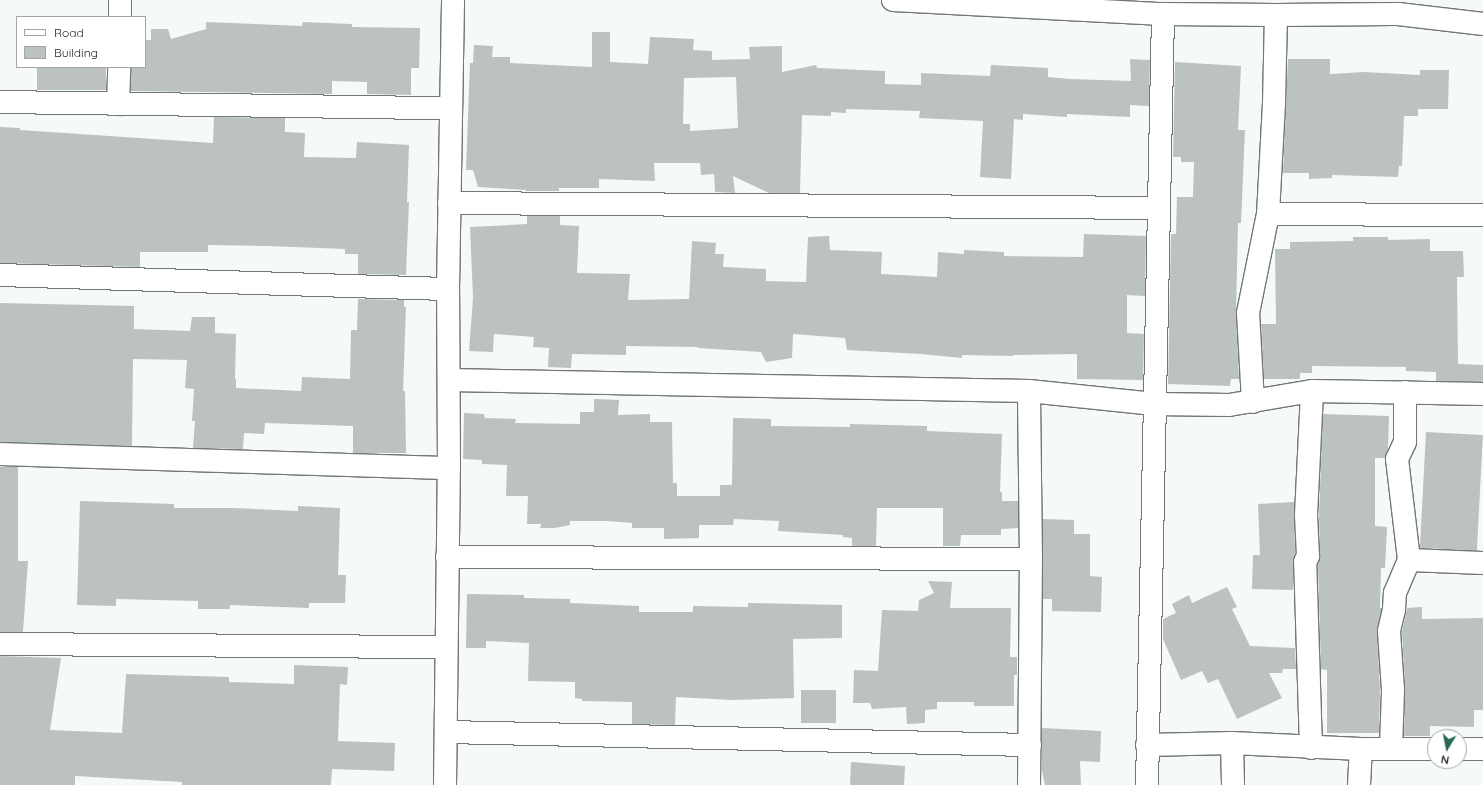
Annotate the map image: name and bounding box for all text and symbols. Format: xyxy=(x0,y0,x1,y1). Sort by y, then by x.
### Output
legend xyxy=(16,16,146,68)
text: Road xyxy=(54,25,84,40)
text: Building xyxy=(54,45,98,60)
north arrow xyxy=(1427,729,1467,769)
text: N xyxy=(1440,752,1450,767)

